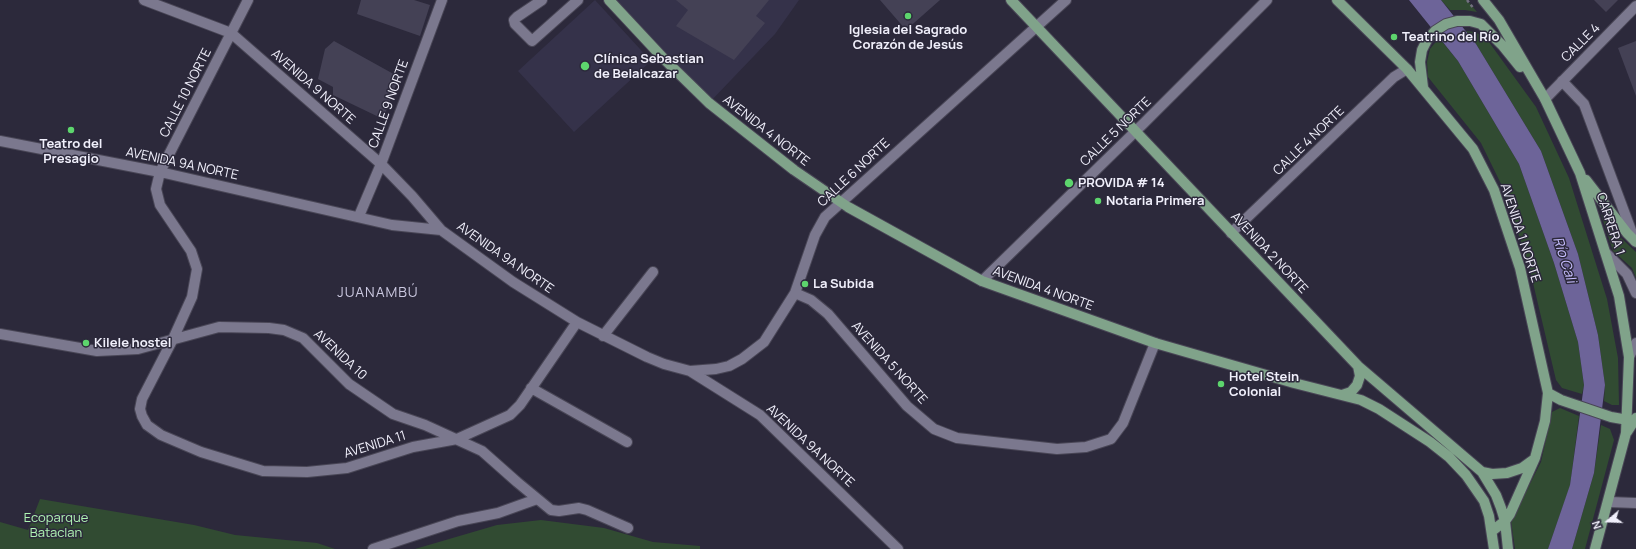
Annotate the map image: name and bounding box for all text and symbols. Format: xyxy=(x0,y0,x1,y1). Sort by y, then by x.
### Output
marker: Iglesia del Sagrado Corazón de Jesús xyxy=(903,11,913,21)
street label: CALLE 4 xyxy=(1558,20,1604,66)
place label: Iglesia del Sagrado Corazón de Jesús xyxy=(849,22,967,53)
place label: Teatrino del Río xyxy=(1402,29,1500,45)
marker: Teatrino del Río xyxy=(1389,32,1399,42)
street label: CALLE 10 NORTE xyxy=(157,46,215,140)
street label: AVENIDA 9 NORTE xyxy=(268,46,358,128)
place label: Clínica Sebastian de Belalcazar xyxy=(594,51,704,82)
street label: CALLE 9 NORTE xyxy=(366,58,412,150)
marker: Clínica Sebastian de Belalcazar xyxy=(579,60,591,72)
street label: AVENIDA 4 NORTE xyxy=(720,92,812,170)
street label: CALLE 5 NORTE xyxy=(1077,94,1155,170)
street label: CALLE 4 NORTE xyxy=(1270,103,1348,179)
marker: Teatro del Presagio xyxy=(66,125,76,135)
place label: Teatro del Presagio xyxy=(40,136,102,167)
street label: CALLE 6 NORTE xyxy=(815,136,893,210)
street label: AVENIDA 9A NORTE xyxy=(124,144,240,184)
place label: PROVIDA # 14 xyxy=(1078,175,1165,191)
marker: PROVIDA # 14 xyxy=(1063,177,1075,189)
street label: AVENIDA 1 NORTE xyxy=(1497,182,1543,284)
street label: CARRERA 1 xyxy=(1593,191,1627,257)
place label: Notaria Primera xyxy=(1106,193,1204,209)
marker: Notaria Primera xyxy=(1093,196,1103,206)
street label: AVENIDA 2 NORTE xyxy=(1227,209,1311,297)
street label: AVENIDA 9A NORTE xyxy=(454,219,556,297)
water label: Río Cali xyxy=(1549,235,1579,285)
street label: AVENIDA 4 NORTE xyxy=(991,264,1095,314)
place label: La Subida xyxy=(813,276,874,292)
marker: La Subida xyxy=(800,279,810,289)
district label: JUANAMBÚ xyxy=(337,285,419,301)
street label: AVENIDA 5 NORTE xyxy=(848,319,930,407)
street label: AVENIDA 10 xyxy=(310,327,370,383)
place label: Kilele hostel xyxy=(94,335,171,351)
marker: Kilele hostel xyxy=(81,338,91,348)
place label: Hotel Stein Colonial xyxy=(1229,369,1299,400)
marker: Hotel Stein Colonial xyxy=(1216,379,1226,389)
street label: AVENIDA 9A NORTE xyxy=(763,401,857,491)
street label: AVENIDA 11 xyxy=(342,428,408,462)
north arrow xyxy=(1588,501,1628,541)
park label: Ecoparque Bataclan xyxy=(24,510,88,541)
text: N xyxy=(1588,519,1605,531)

